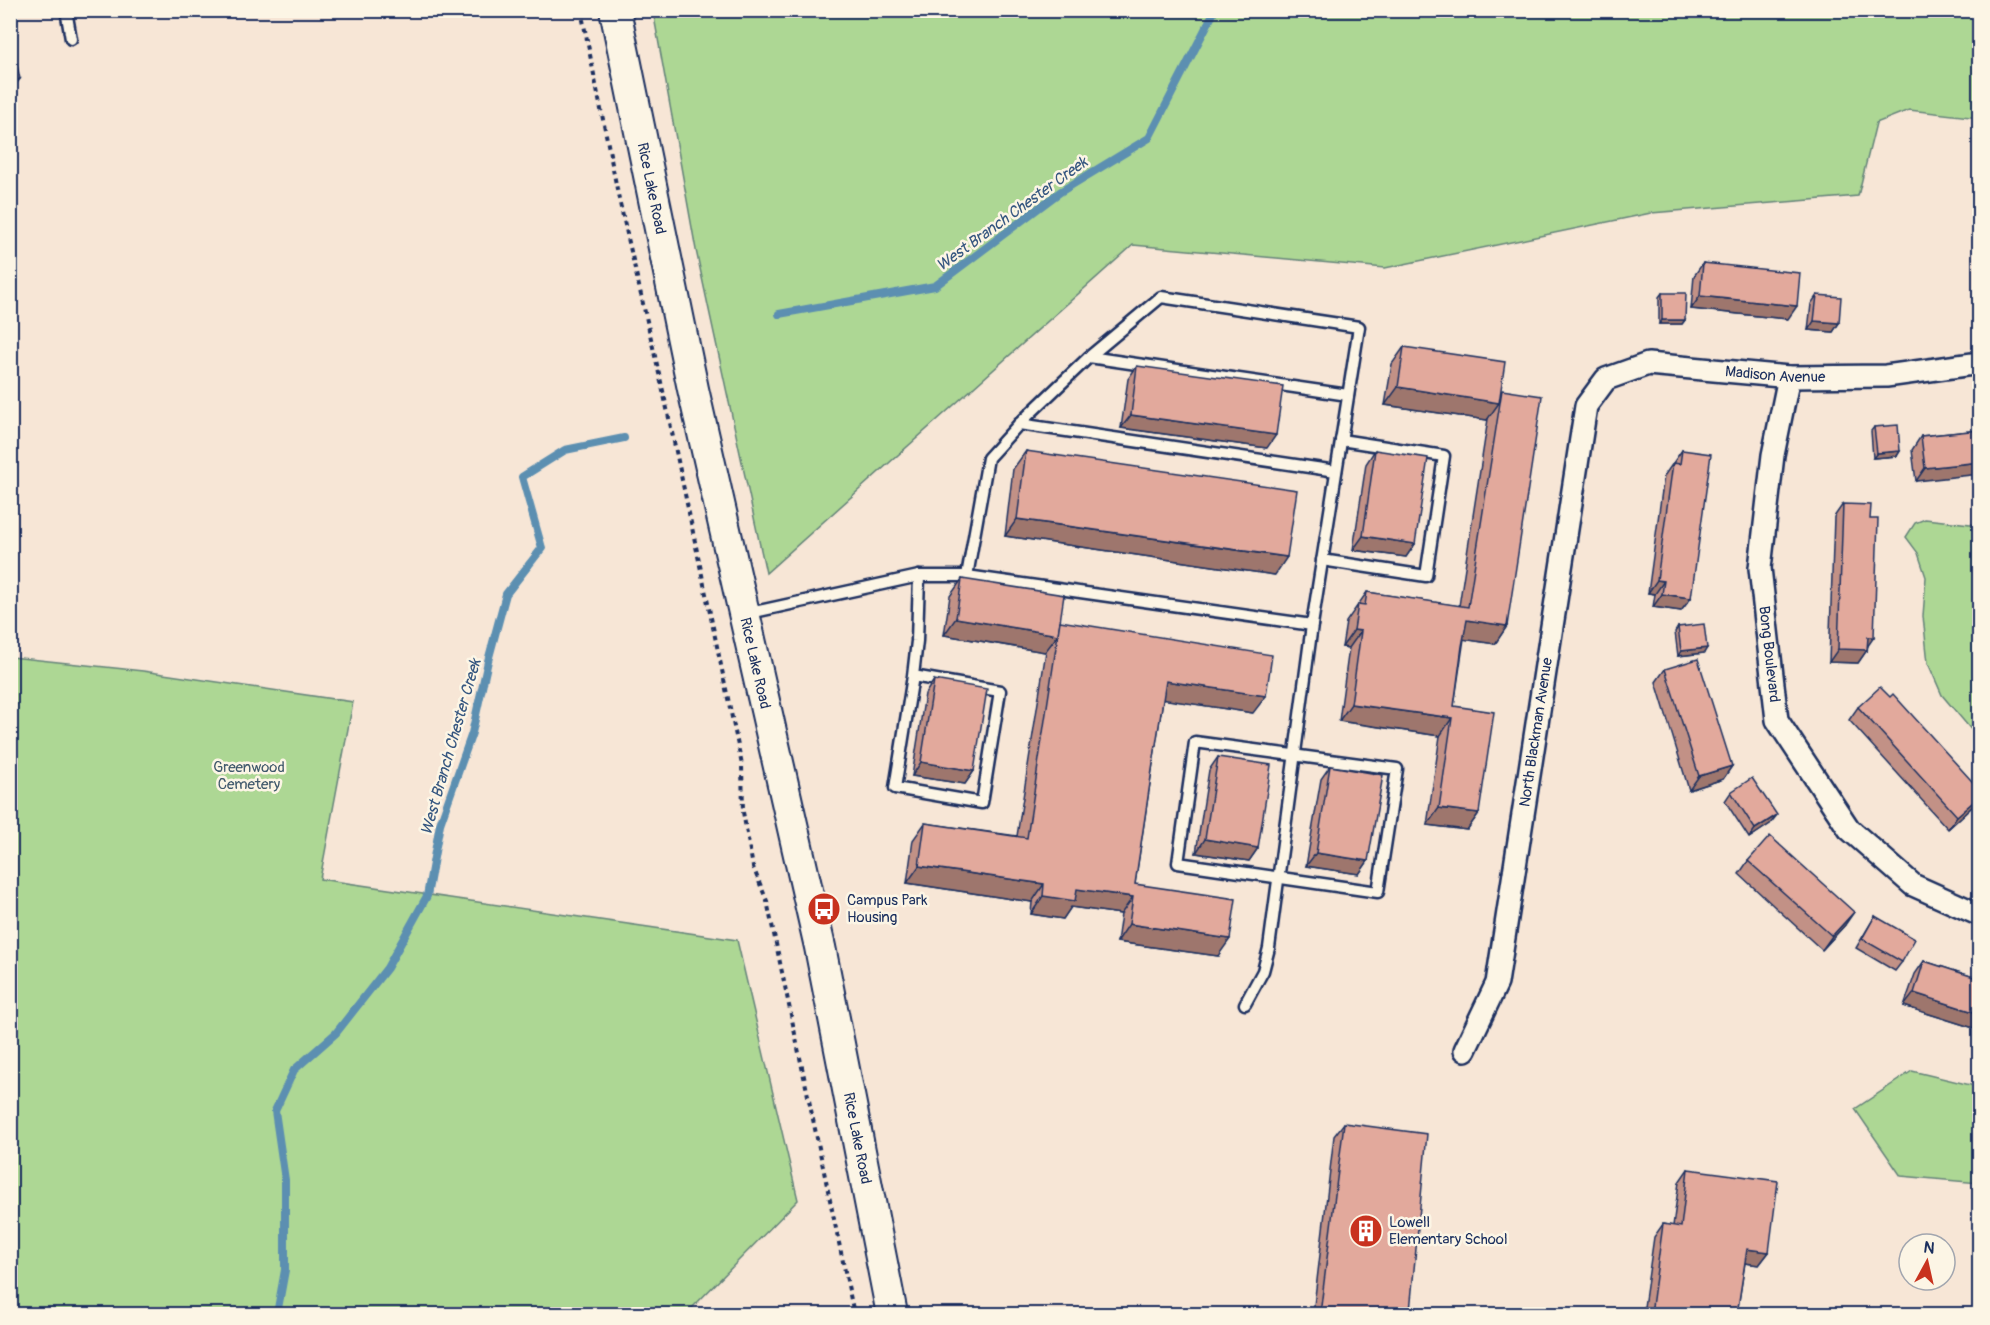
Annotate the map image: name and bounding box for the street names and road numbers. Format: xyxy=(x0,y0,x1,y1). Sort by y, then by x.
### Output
street label: Rice Lake Road xyxy=(633,141,670,236)
street label: Madison Avenue xyxy=(1724,362,1826,387)
street label: Bong Boulevard xyxy=(1755,605,1784,703)
street label: Rice Lake Road xyxy=(736,616,775,711)
street label: North Blackman Avenue xyxy=(1515,656,1557,808)
street label: Rice Lake Road xyxy=(839,1091,876,1186)

